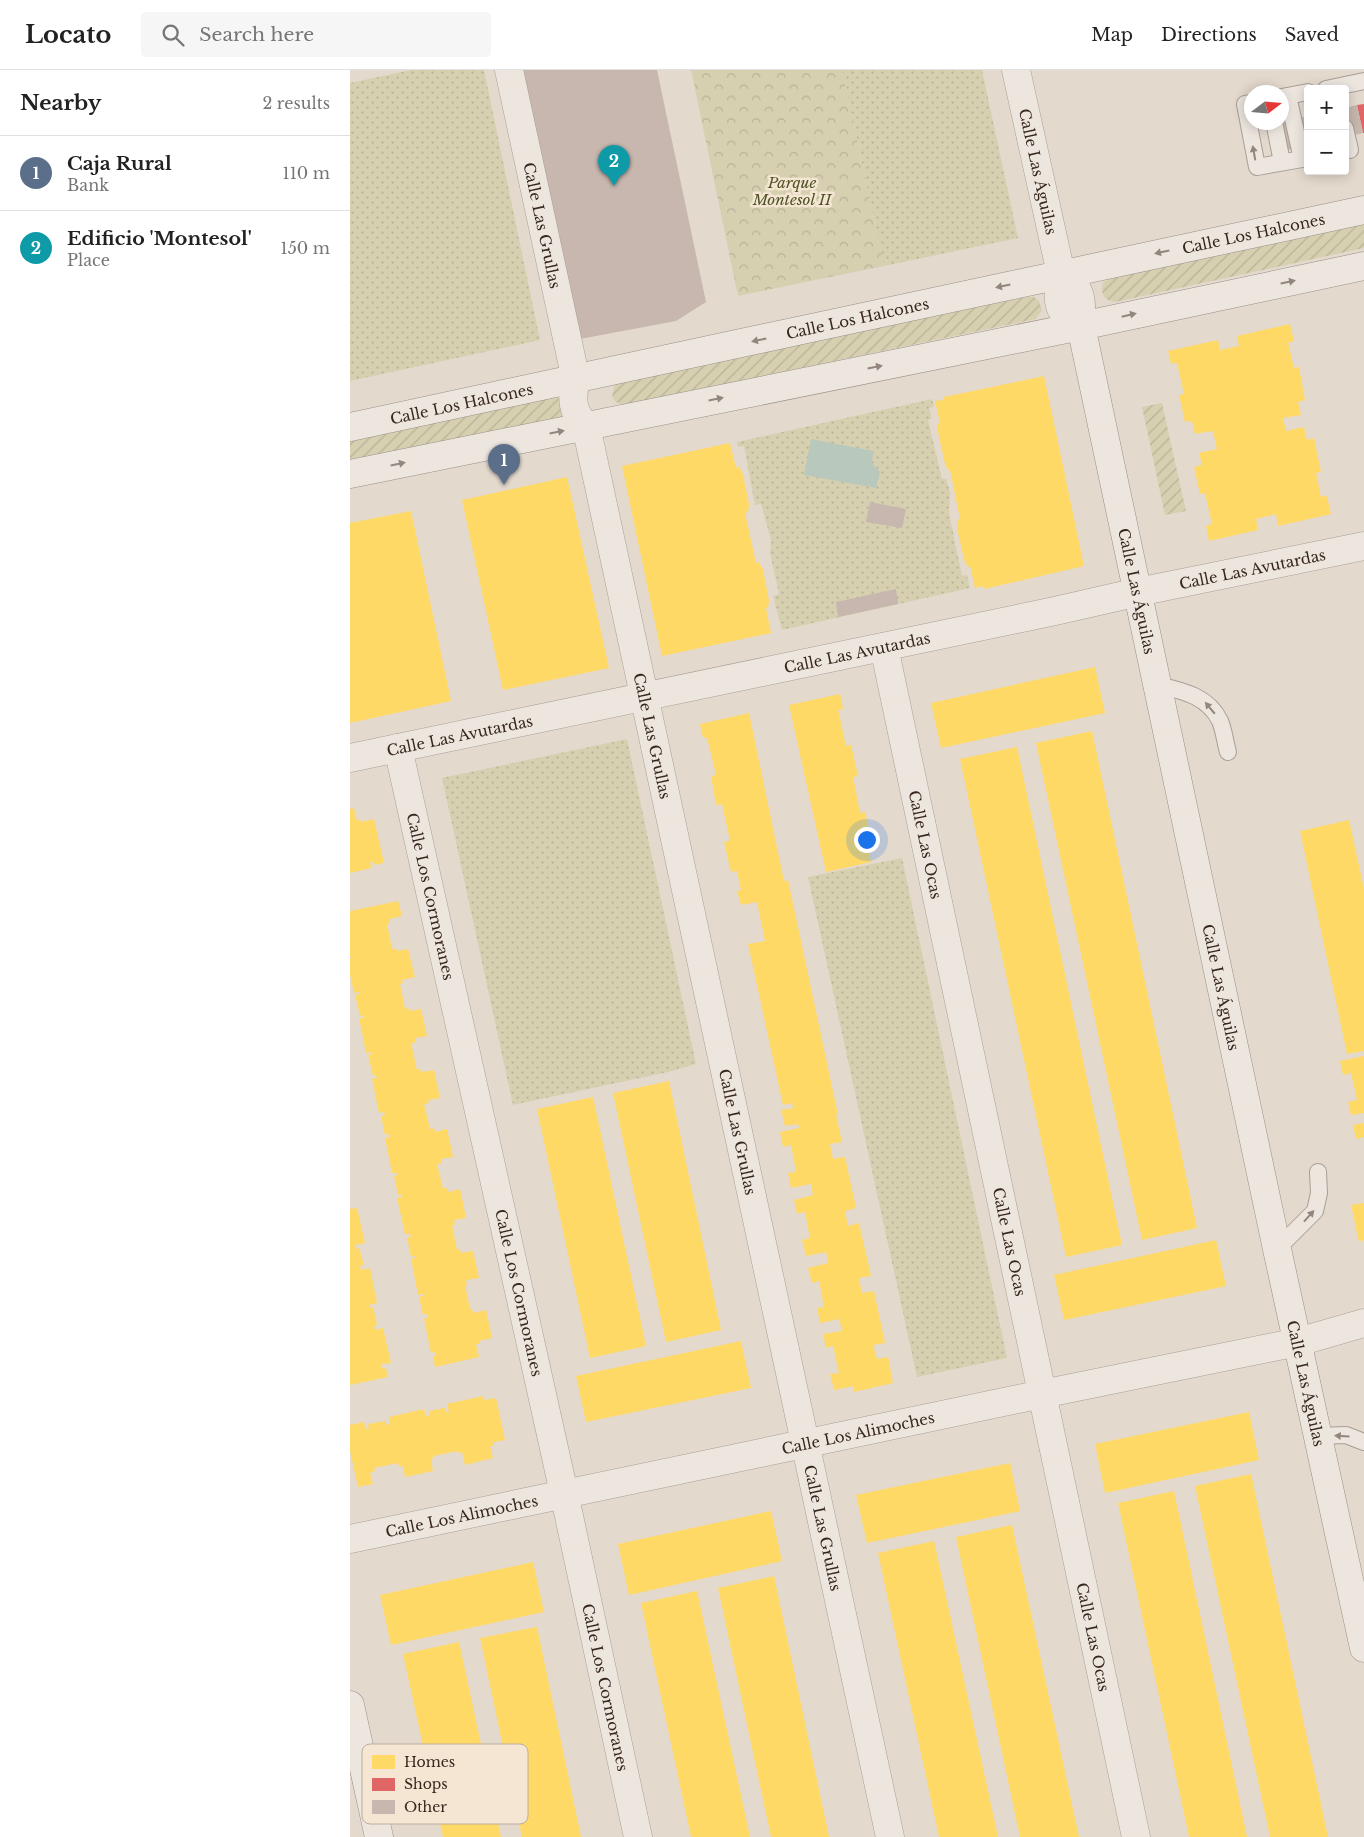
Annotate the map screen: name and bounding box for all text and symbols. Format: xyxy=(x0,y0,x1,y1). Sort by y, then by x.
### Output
search box xyxy=(141,12,491,57)
text: Locato xyxy=(25,20,111,49)
icon: search xyxy=(159,21,187,49)
text: Search here xyxy=(199,23,314,46)
text: Map xyxy=(1091,24,1133,46)
text: Directions xyxy=(1161,24,1257,46)
text: Saved xyxy=(1285,24,1339,46)
north arrow xyxy=(1244,85,1289,130)
map controls xyxy=(1304,85,1349,175)
button: + xyxy=(1304,85,1349,130)
text: Nearby xyxy=(20,90,101,116)
text: 2 results xyxy=(262,93,330,113)
street label: Calle Las Águilas xyxy=(1015,107,1062,237)
button: − xyxy=(1304,130,1349,175)
one-way arrow xyxy=(1250,144,1258,160)
pin: 2 xyxy=(598,145,630,186)
text: Caja Rural xyxy=(67,152,172,175)
street label: Calle Las Grullas xyxy=(520,161,565,290)
text: 1 xyxy=(33,163,39,183)
text: 110 m xyxy=(283,163,330,183)
park label: Parque Montesol II xyxy=(752,173,833,209)
text: Bank xyxy=(67,175,109,195)
street label: Calle Los Halcones xyxy=(1180,209,1327,257)
text: Edificio 'Montesol' xyxy=(67,227,252,250)
text: 2 xyxy=(31,238,41,258)
text: 150 m xyxy=(281,238,330,258)
one-way arrow xyxy=(1154,248,1170,256)
text: Place xyxy=(67,250,110,270)
one-way arrow xyxy=(1280,278,1295,286)
one-way arrow xyxy=(996,282,1011,290)
street label: Calle Los Halcones xyxy=(784,293,931,343)
one-way arrow xyxy=(1121,311,1136,319)
one-way arrow xyxy=(752,336,767,344)
one-way arrow xyxy=(868,363,883,371)
street label: Calle Los Halcones xyxy=(388,379,535,428)
one-way arrow xyxy=(709,395,724,403)
one-way arrow xyxy=(549,428,565,436)
pin: 1 xyxy=(488,444,520,485)
one-way arrow xyxy=(390,460,406,468)
street label: Calle Las Águilas xyxy=(1115,526,1160,656)
street label: Calle Las Avutardas xyxy=(1177,545,1327,593)
street label: Calle Las Avutardas xyxy=(782,628,932,677)
street label: Calle Las Grullas xyxy=(630,671,676,801)
one-way arrow xyxy=(1204,701,1215,714)
street label: Calle Las Avutardas xyxy=(385,711,535,760)
street label: Calle Las Ocas xyxy=(905,788,947,901)
street label: Calle Los Cormoranes xyxy=(403,811,459,982)
your location xyxy=(854,827,880,853)
street label: Calle Las Águilas xyxy=(1199,922,1244,1052)
street label: Calle Las Grullas xyxy=(715,1067,761,1197)
street label: Calle Las Ocas xyxy=(989,1186,1031,1298)
street label: Calle Los Cormoranes xyxy=(491,1207,547,1378)
one-way arrow xyxy=(1304,1209,1315,1222)
street label: Calle Las Águilas xyxy=(1283,1318,1329,1448)
street label: Calle Los Alimoches xyxy=(780,1407,936,1458)
one-way arrow xyxy=(1333,1432,1349,1440)
street label: Calle Las Grullas xyxy=(801,1463,846,1593)
street label: Calle Los Alimoches xyxy=(383,1490,540,1541)
street label: Calle Las Ocas xyxy=(1073,1581,1114,1693)
street label: Calle Los Cormoranes xyxy=(579,1602,633,1773)
legend xyxy=(362,1744,528,1824)
text: Homes xyxy=(404,1753,455,1771)
text: Shops xyxy=(404,1775,448,1793)
text: Other xyxy=(404,1798,447,1816)

